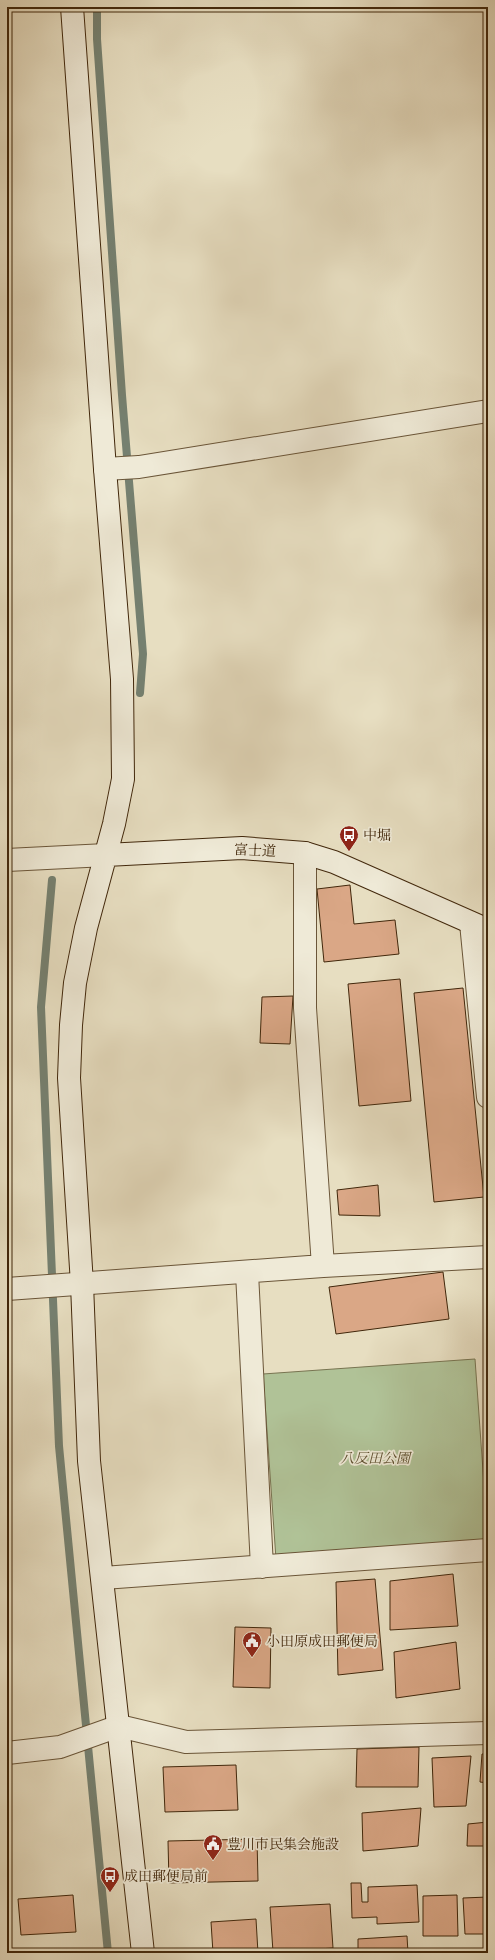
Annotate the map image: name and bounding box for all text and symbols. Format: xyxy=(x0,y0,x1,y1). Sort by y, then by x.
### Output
bus stop icon: 中堀 xyxy=(338,824,360,852)
place label: 中堀 xyxy=(363,827,391,847)
street label: 富士道 xyxy=(233,841,276,863)
park label: 八反田公園 xyxy=(340,1450,412,1470)
public building icon: 小田原成田郵便局 xyxy=(241,1630,263,1658)
place label: 小田原成田郵便局 xyxy=(266,1633,378,1653)
public building icon: 豊川市民集会施設 xyxy=(202,1833,224,1861)
place label: 豊川市民集会施設 xyxy=(227,1836,339,1856)
bus stop icon: 成田郵便局前 xyxy=(99,1865,121,1893)
place label: 成田郵便局前 xyxy=(124,1868,208,1888)

